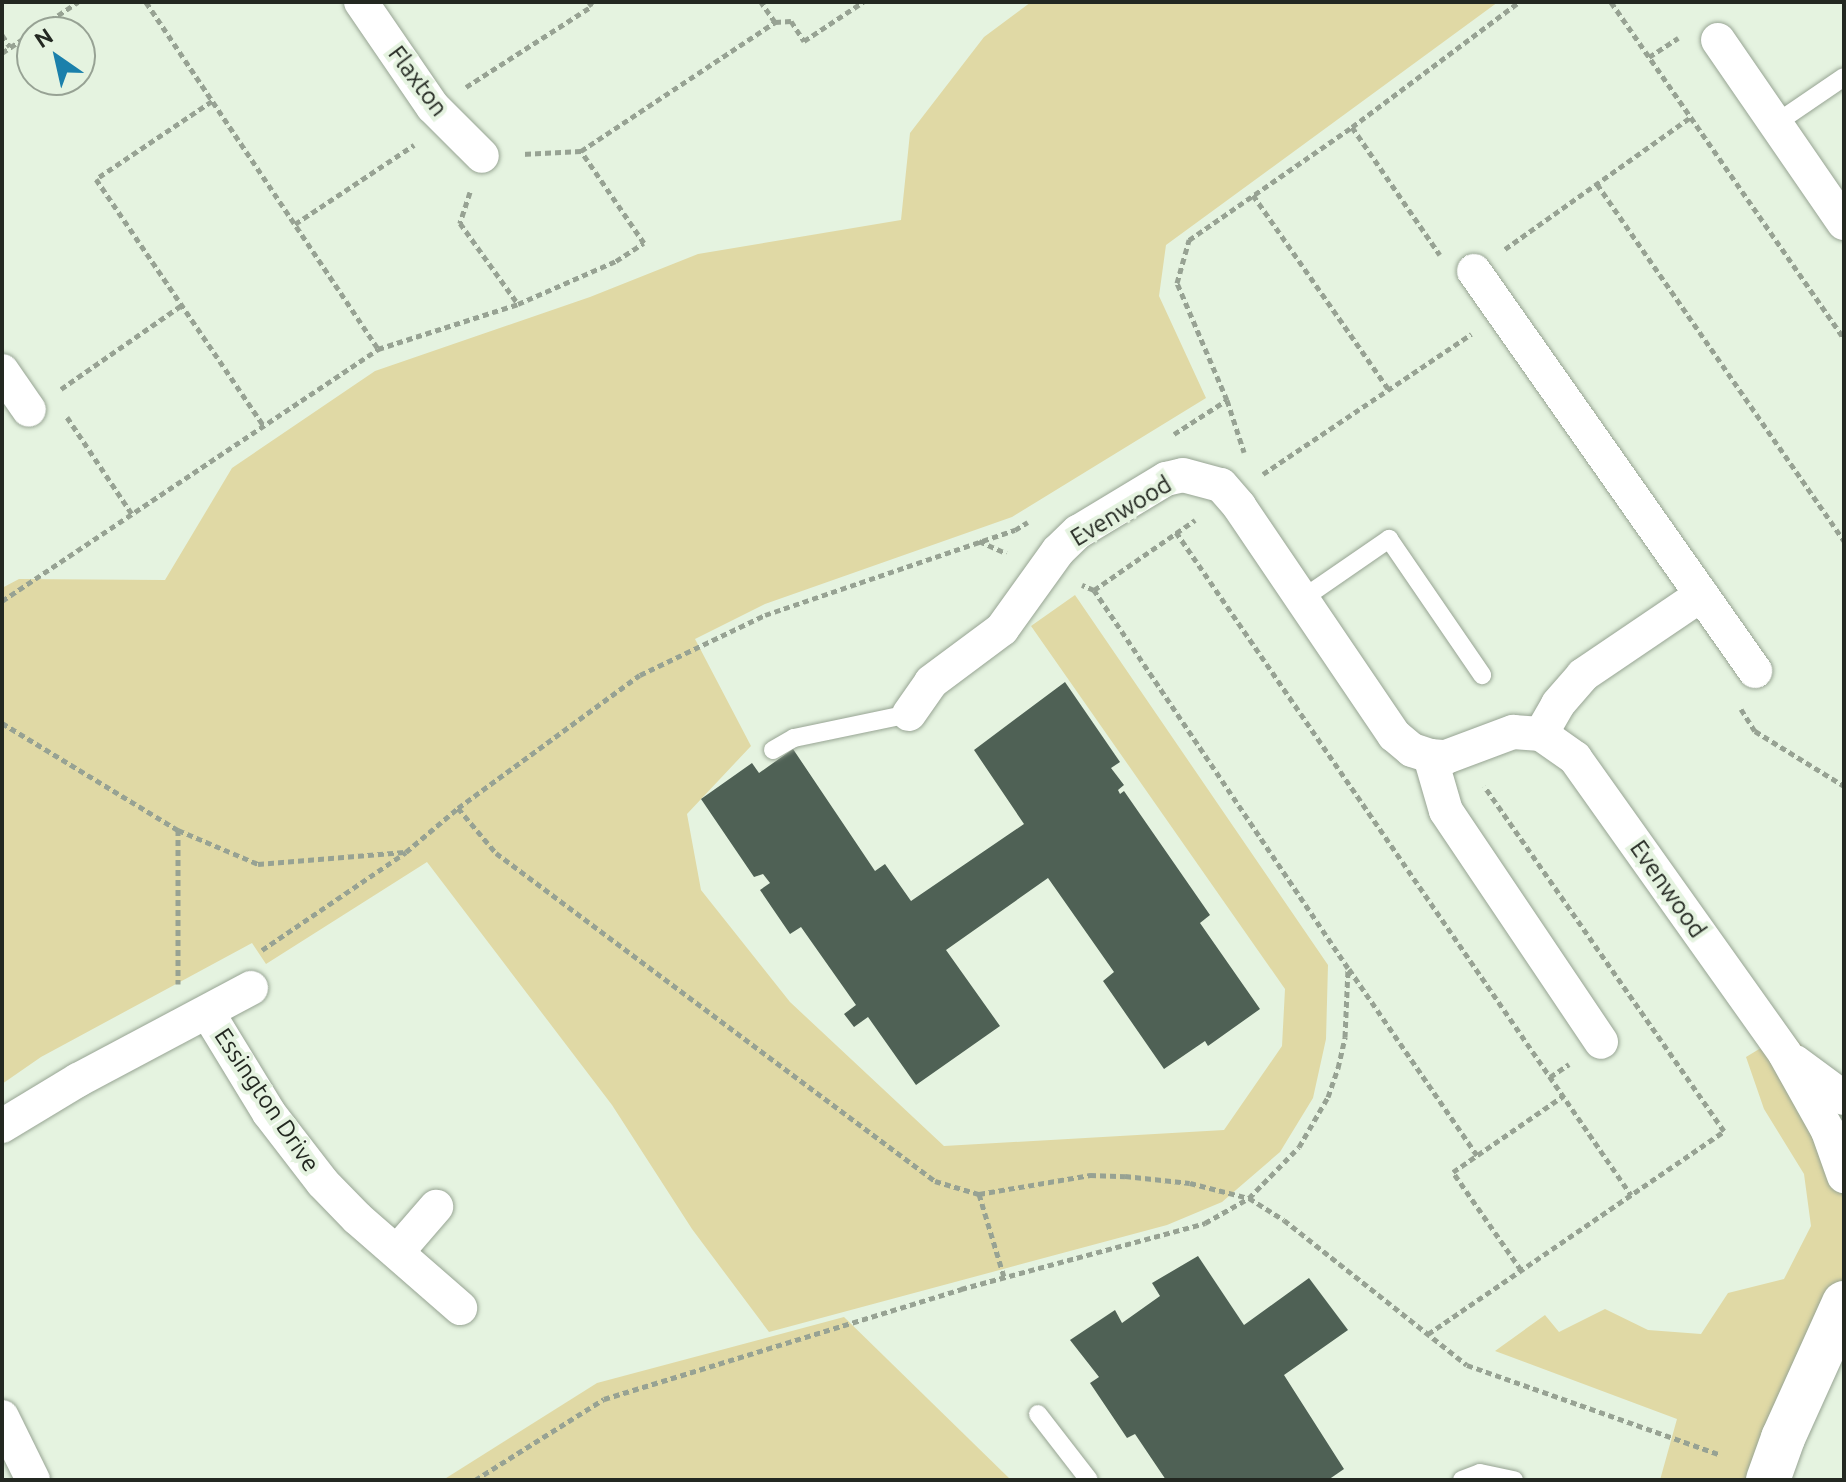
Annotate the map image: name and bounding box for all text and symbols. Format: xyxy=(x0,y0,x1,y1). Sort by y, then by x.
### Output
north arrow xyxy=(16,16,96,96)
text: N xyxy=(30,22,57,52)
street label: Flaxton xyxy=(382,40,454,122)
street label: Evenwood xyxy=(1065,470,1177,552)
street label: Evenwood xyxy=(1624,835,1712,943)
street label: Essington Drive xyxy=(208,1023,326,1177)

